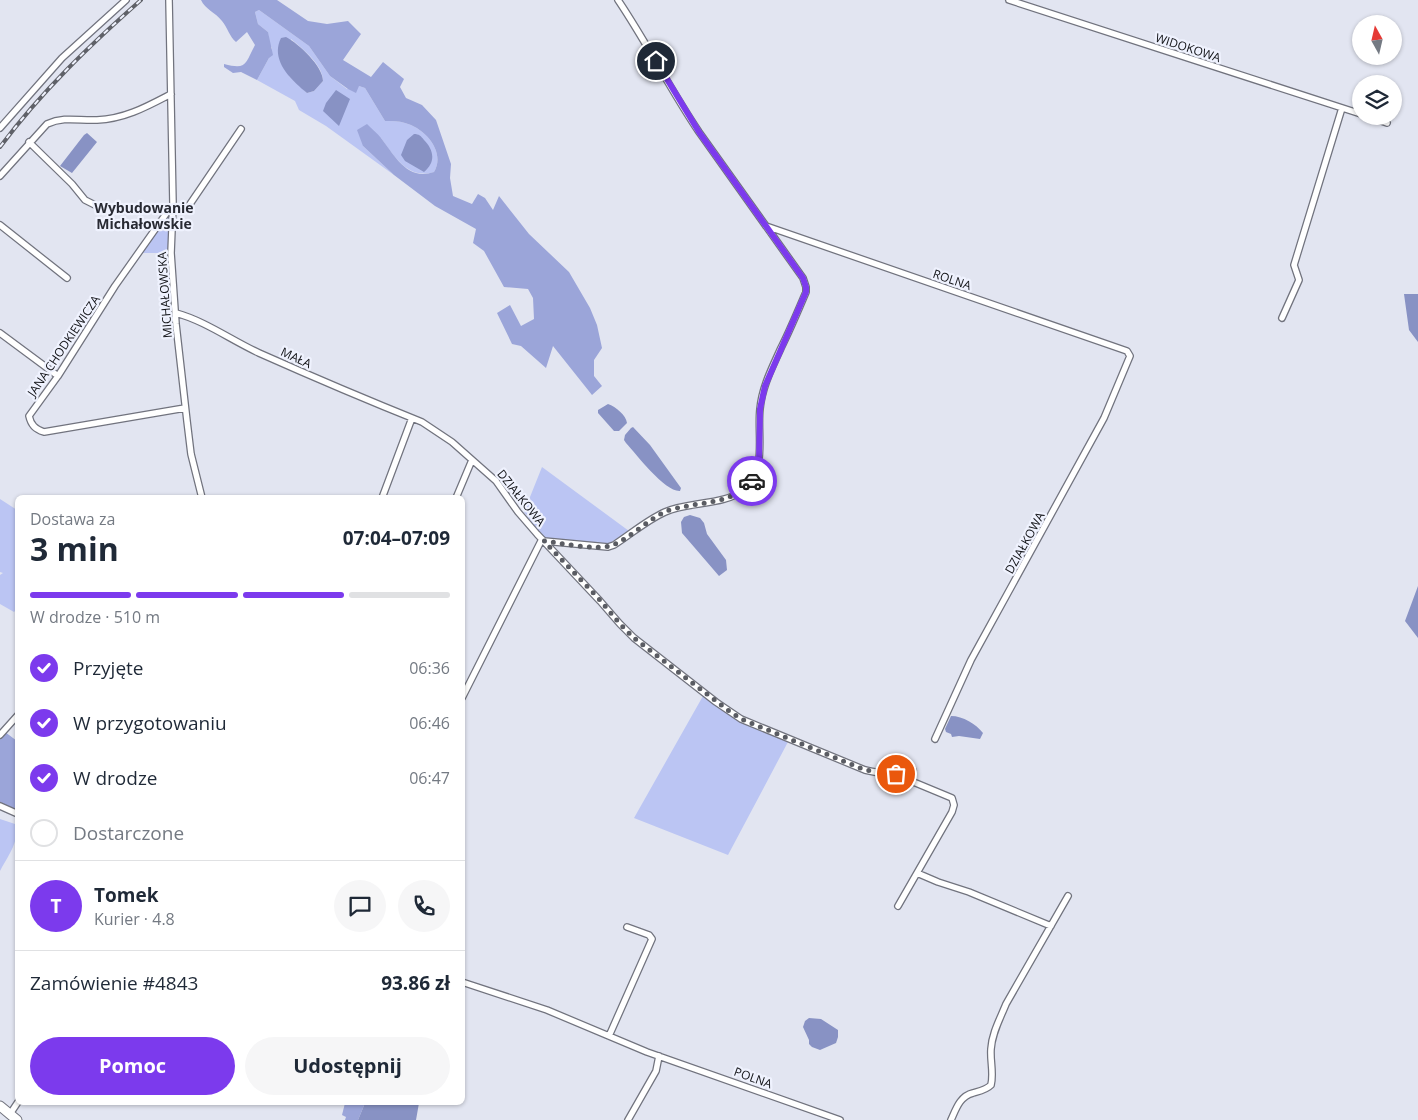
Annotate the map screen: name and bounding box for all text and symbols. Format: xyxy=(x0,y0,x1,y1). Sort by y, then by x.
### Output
north arrow xyxy=(1352,15,1402,65)
map controls xyxy=(1352,15,1402,125)
street label: WIDOKOWA xyxy=(1153,29,1223,66)
pin xyxy=(635,40,677,82)
icon: home xyxy=(642,47,670,75)
button: layers xyxy=(1352,75,1402,125)
district label: Wybudowanie Michałowskie xyxy=(94,198,194,233)
street label: MICHAŁOWSKA xyxy=(153,251,176,339)
street label: ROLNA xyxy=(931,265,974,294)
street label: JANA CHODKIEWICZA xyxy=(23,291,104,401)
street label: MAŁA xyxy=(278,343,315,372)
courier xyxy=(727,456,777,506)
street label: DZIAŁKOWA xyxy=(493,466,550,530)
icon: car xyxy=(738,467,766,495)
text: Dostawa za xyxy=(30,508,115,530)
street label: DZIAŁKOWA xyxy=(1001,508,1049,577)
text: 07:04–07:09 xyxy=(343,525,450,551)
text: 3 min xyxy=(30,527,119,570)
text: W drodze · 510 m xyxy=(30,606,160,628)
icon: check xyxy=(30,654,58,682)
text: Przyjęte xyxy=(73,655,144,681)
text: 06:36 xyxy=(409,657,450,679)
icon: check xyxy=(30,709,58,737)
text: W przygotowaniu xyxy=(73,710,227,736)
text: 06:46 xyxy=(409,712,450,734)
pin xyxy=(875,753,917,795)
icon: bag xyxy=(882,760,910,788)
icon: check xyxy=(30,764,58,792)
text: W drodze xyxy=(73,765,158,791)
text: 06:47 xyxy=(409,767,450,789)
text: Dostarczone xyxy=(73,820,184,846)
button: chat xyxy=(334,880,386,932)
button: phone xyxy=(398,880,450,932)
text: Tomek xyxy=(94,882,158,908)
text: T xyxy=(50,893,62,919)
text: Kurier · 4.8 xyxy=(94,908,175,930)
text: Zamówienie #4843 xyxy=(30,970,198,996)
text: 93.86 zł xyxy=(381,970,450,996)
button: Pomoc xyxy=(30,1037,235,1095)
button: Udostępnij xyxy=(245,1037,450,1095)
street label: POLNA xyxy=(732,1063,775,1092)

